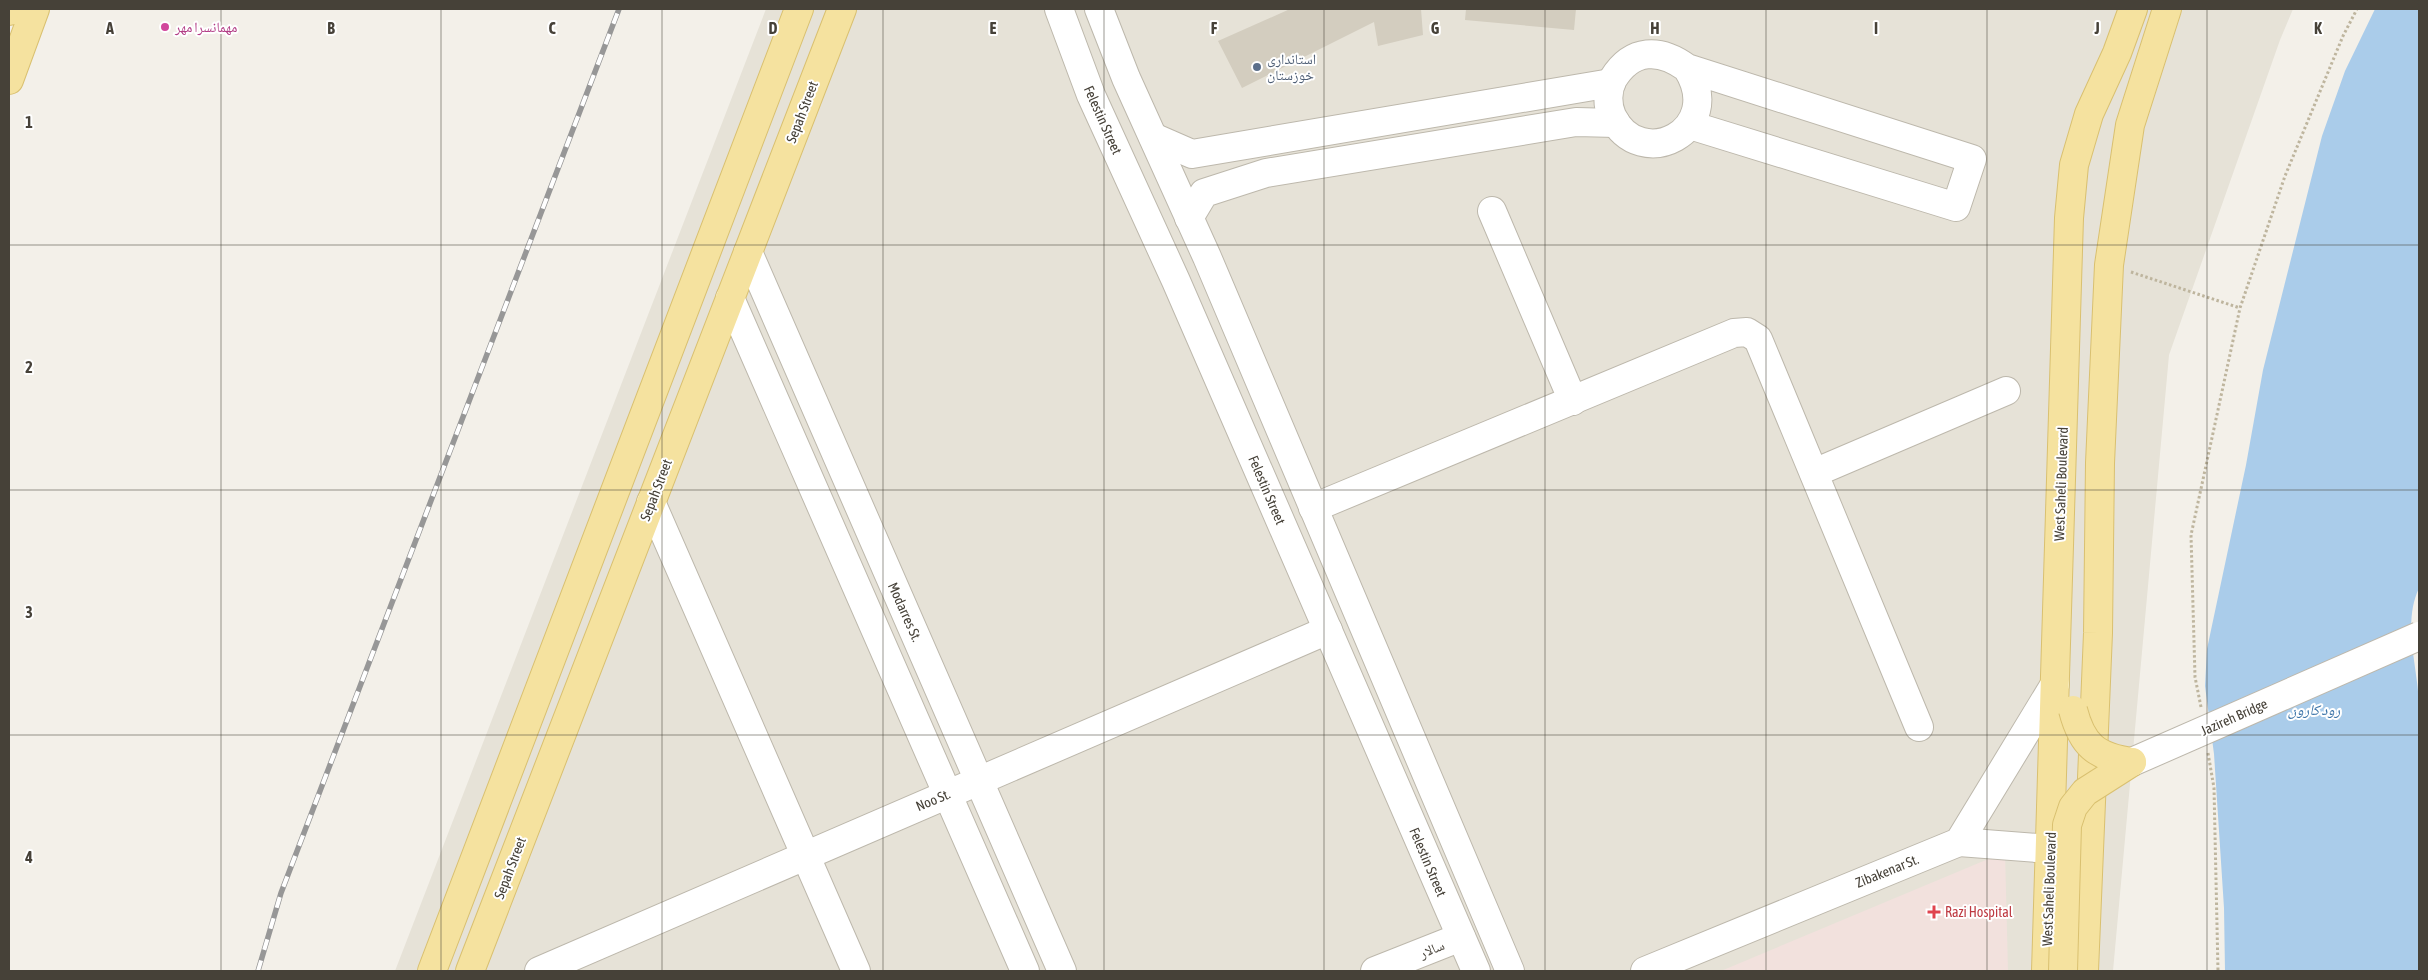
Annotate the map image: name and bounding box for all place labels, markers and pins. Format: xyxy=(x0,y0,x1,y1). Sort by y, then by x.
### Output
place label: مهمانسرا مهر xyxy=(174,19,237,36)
marker: مهمانسرا مهر xyxy=(159,21,171,33)
place label: استانداری خوزستان xyxy=(1267,51,1316,84)
marker: استانداری خوزستان xyxy=(1251,61,1263,73)
place label: Razi Hospital xyxy=(1945,904,2013,920)
marker: Razi Hospital xyxy=(1927,905,1941,919)

